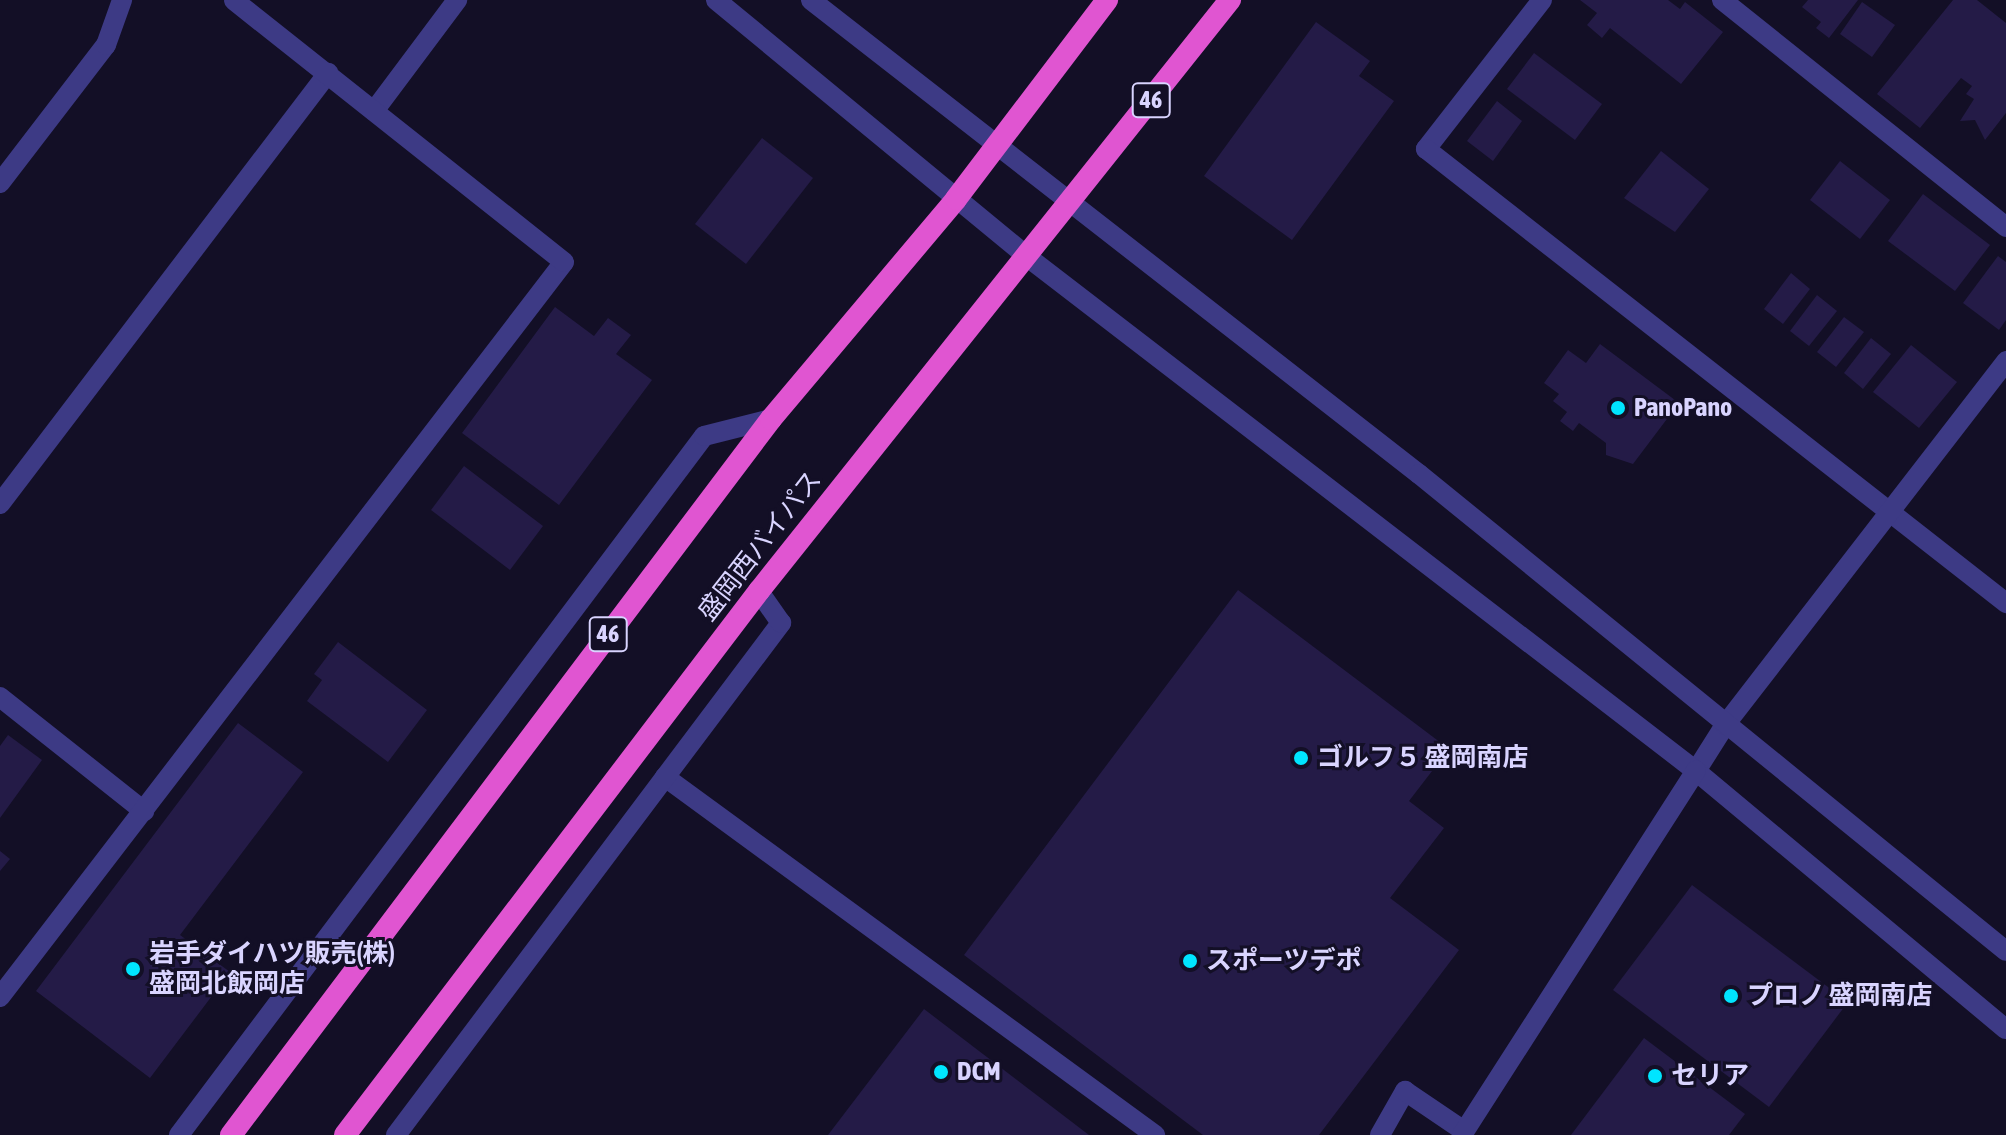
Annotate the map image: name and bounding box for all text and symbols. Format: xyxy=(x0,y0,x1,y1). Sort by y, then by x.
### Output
road number: 46 xyxy=(1131,80,1171,120)
place label: PanoPano xyxy=(1634,392,1732,424)
marker: PanoPano xyxy=(1609,399,1627,417)
street label: 盛岡西バイパス xyxy=(692,465,828,627)
road number: 46 xyxy=(588,614,628,654)
place label: ゴルフ５ 盛岡南店 xyxy=(1317,742,1529,774)
marker: ゴルフ５ 盛岡南店 xyxy=(1292,749,1310,767)
place label: 岩手ダイハツ販売(株) 盛岡北飯岡店 xyxy=(149,938,395,1000)
place label: スポーツデポ xyxy=(1206,945,1362,977)
marker: スポーツデポ xyxy=(1181,952,1199,970)
marker: 岩手ダイハツ販売(株) 盛岡北飯岡店 xyxy=(124,960,142,978)
place label: プロノ 盛岡南店 xyxy=(1747,980,1933,1012)
marker: プロノ 盛岡南店 xyxy=(1722,987,1740,1005)
place label: DCM xyxy=(957,1056,1001,1088)
place label: セリア xyxy=(1671,1060,1749,1092)
marker: DCM xyxy=(932,1063,950,1081)
marker: セリア xyxy=(1646,1067,1664,1085)

